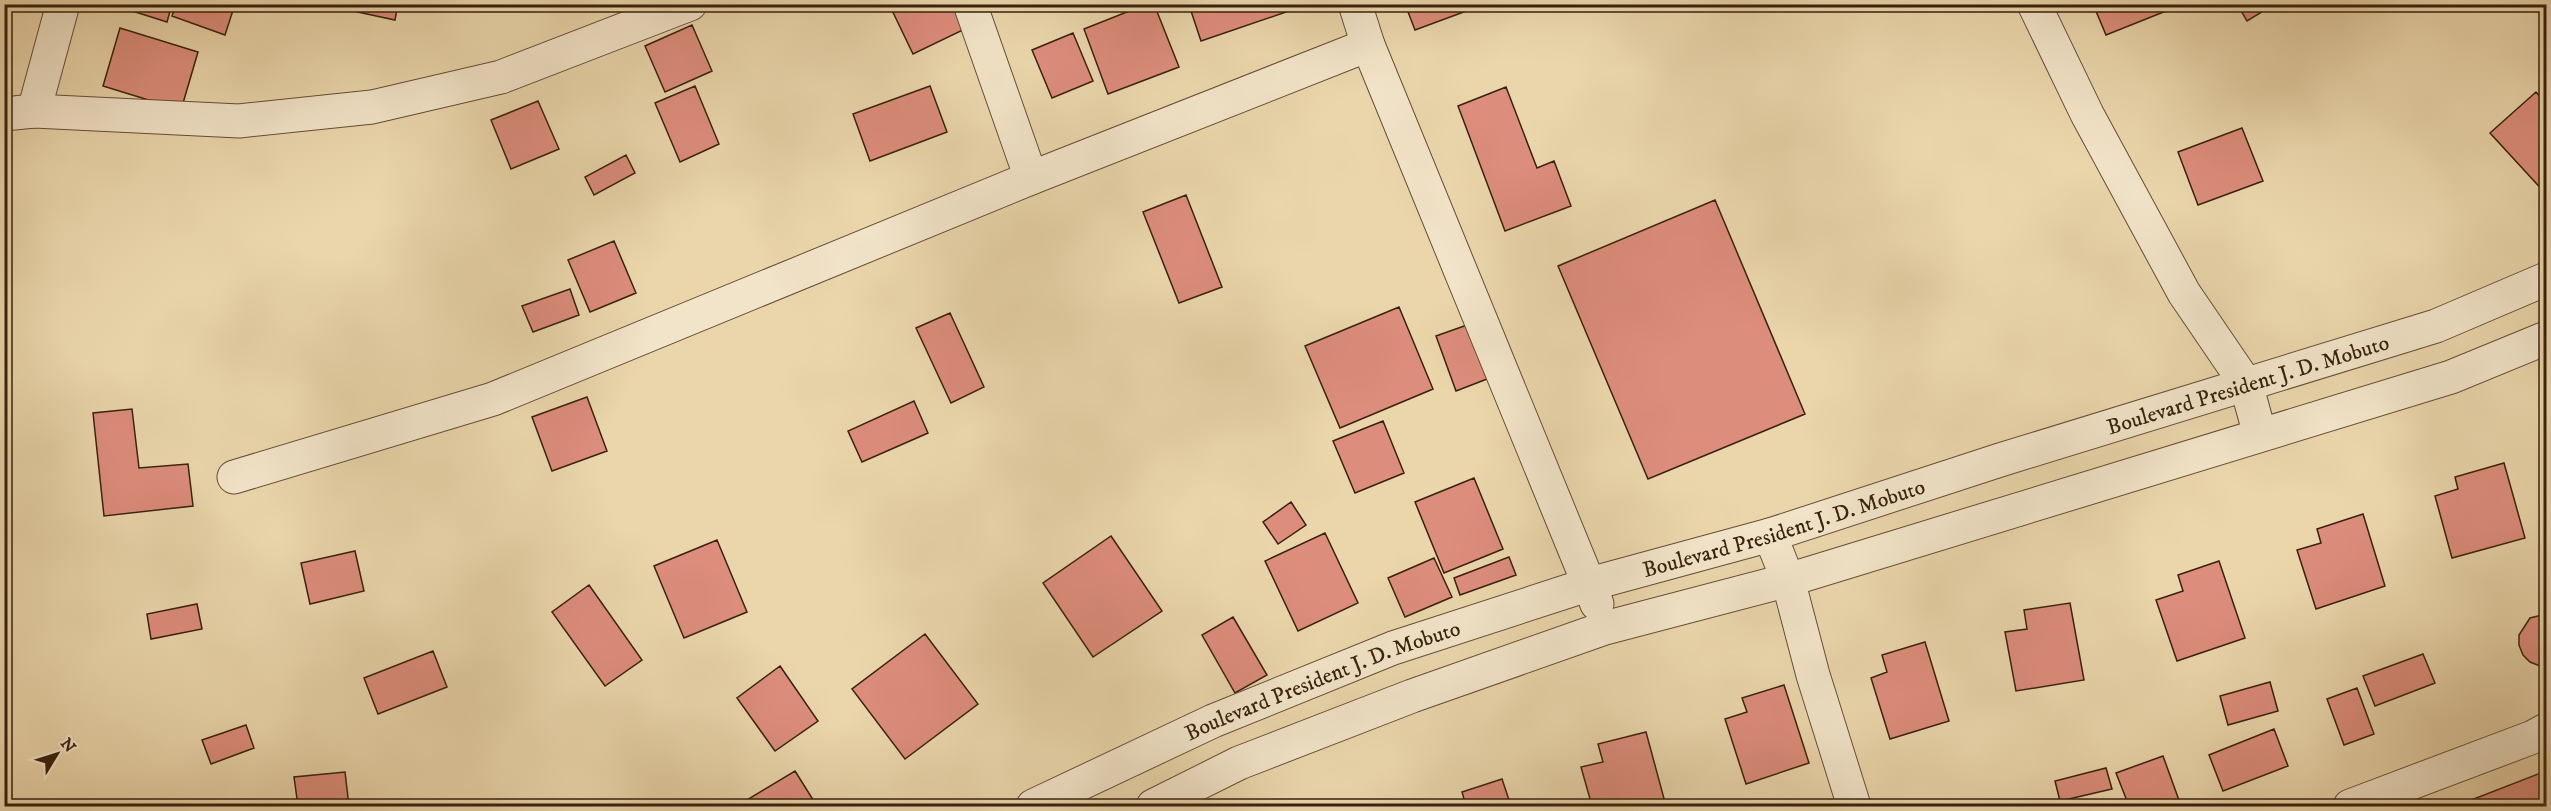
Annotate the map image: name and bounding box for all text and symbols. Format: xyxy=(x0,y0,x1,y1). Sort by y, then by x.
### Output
street label: Boulevard President J. D. Mobuto xyxy=(2104,329,2392,441)
street label: Boulevard President J. D. Mobuto xyxy=(1640,473,1929,584)
street label: Boulevard President J. D. Mobuto xyxy=(1181,615,1464,747)
north arrow xyxy=(27,724,87,784)
text: N xyxy=(56,734,80,757)

